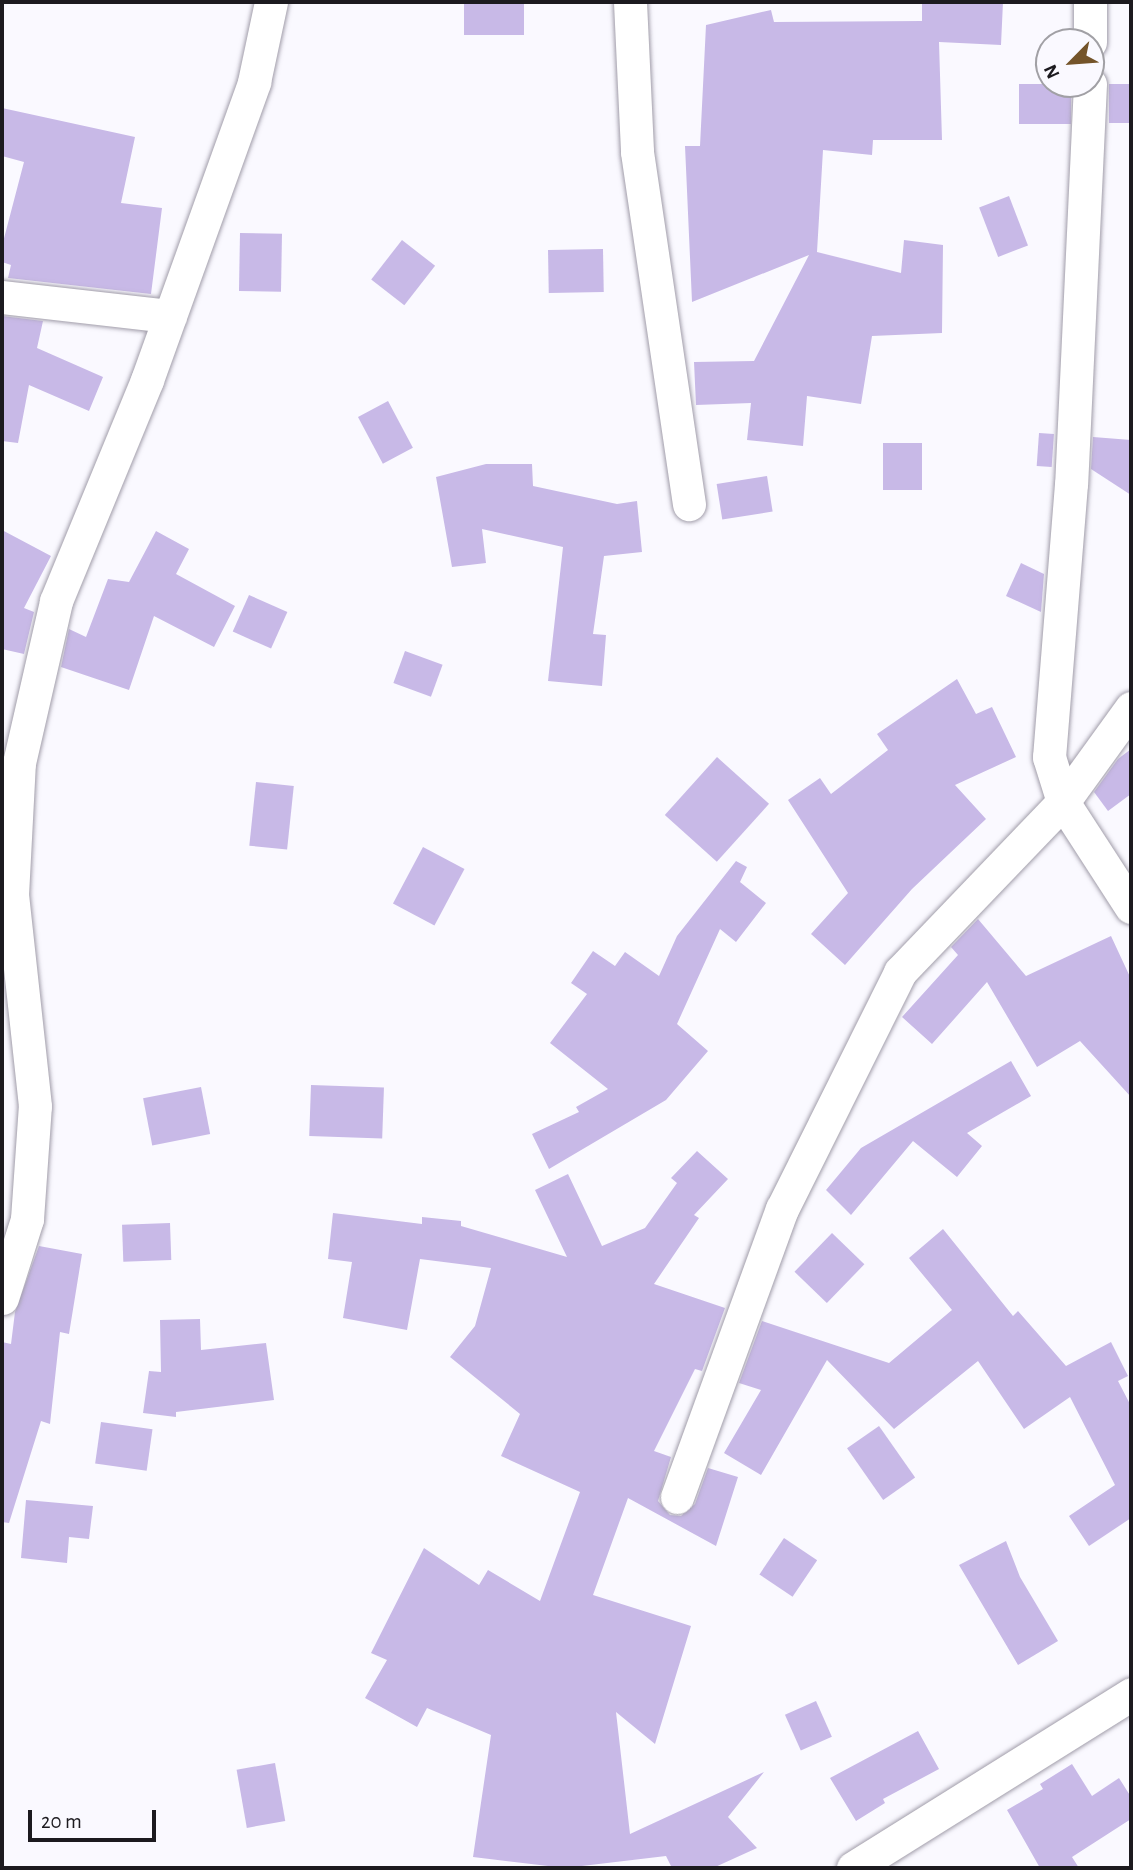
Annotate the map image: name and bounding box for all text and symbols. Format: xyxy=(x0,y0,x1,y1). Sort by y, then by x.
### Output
north arrow xyxy=(1035,28,1105,98)
text: N xyxy=(1041,61,1064,81)
scale bar xyxy=(32,1797,159,1841)
text: 20 m xyxy=(41,1811,82,1832)

